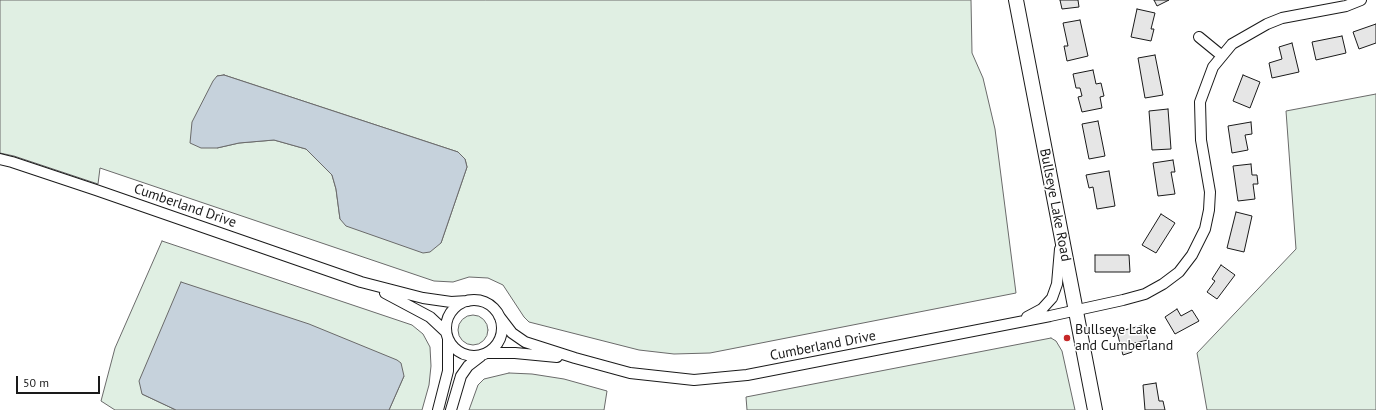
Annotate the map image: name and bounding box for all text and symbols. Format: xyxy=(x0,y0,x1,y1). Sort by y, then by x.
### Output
street label: Bullseye Lake Road xyxy=(1036,147,1074,263)
street label: Cumberland Drive xyxy=(131,181,239,231)
place label: Bullseye Lake and Cumberland xyxy=(1075,322,1173,354)
street label: Cumberland Drive xyxy=(769,328,877,364)
marker: Bullseye Lake and Cumberland xyxy=(1062,333,1072,343)
scale bar xyxy=(18,368,102,394)
text: 50 m xyxy=(23,375,49,390)

